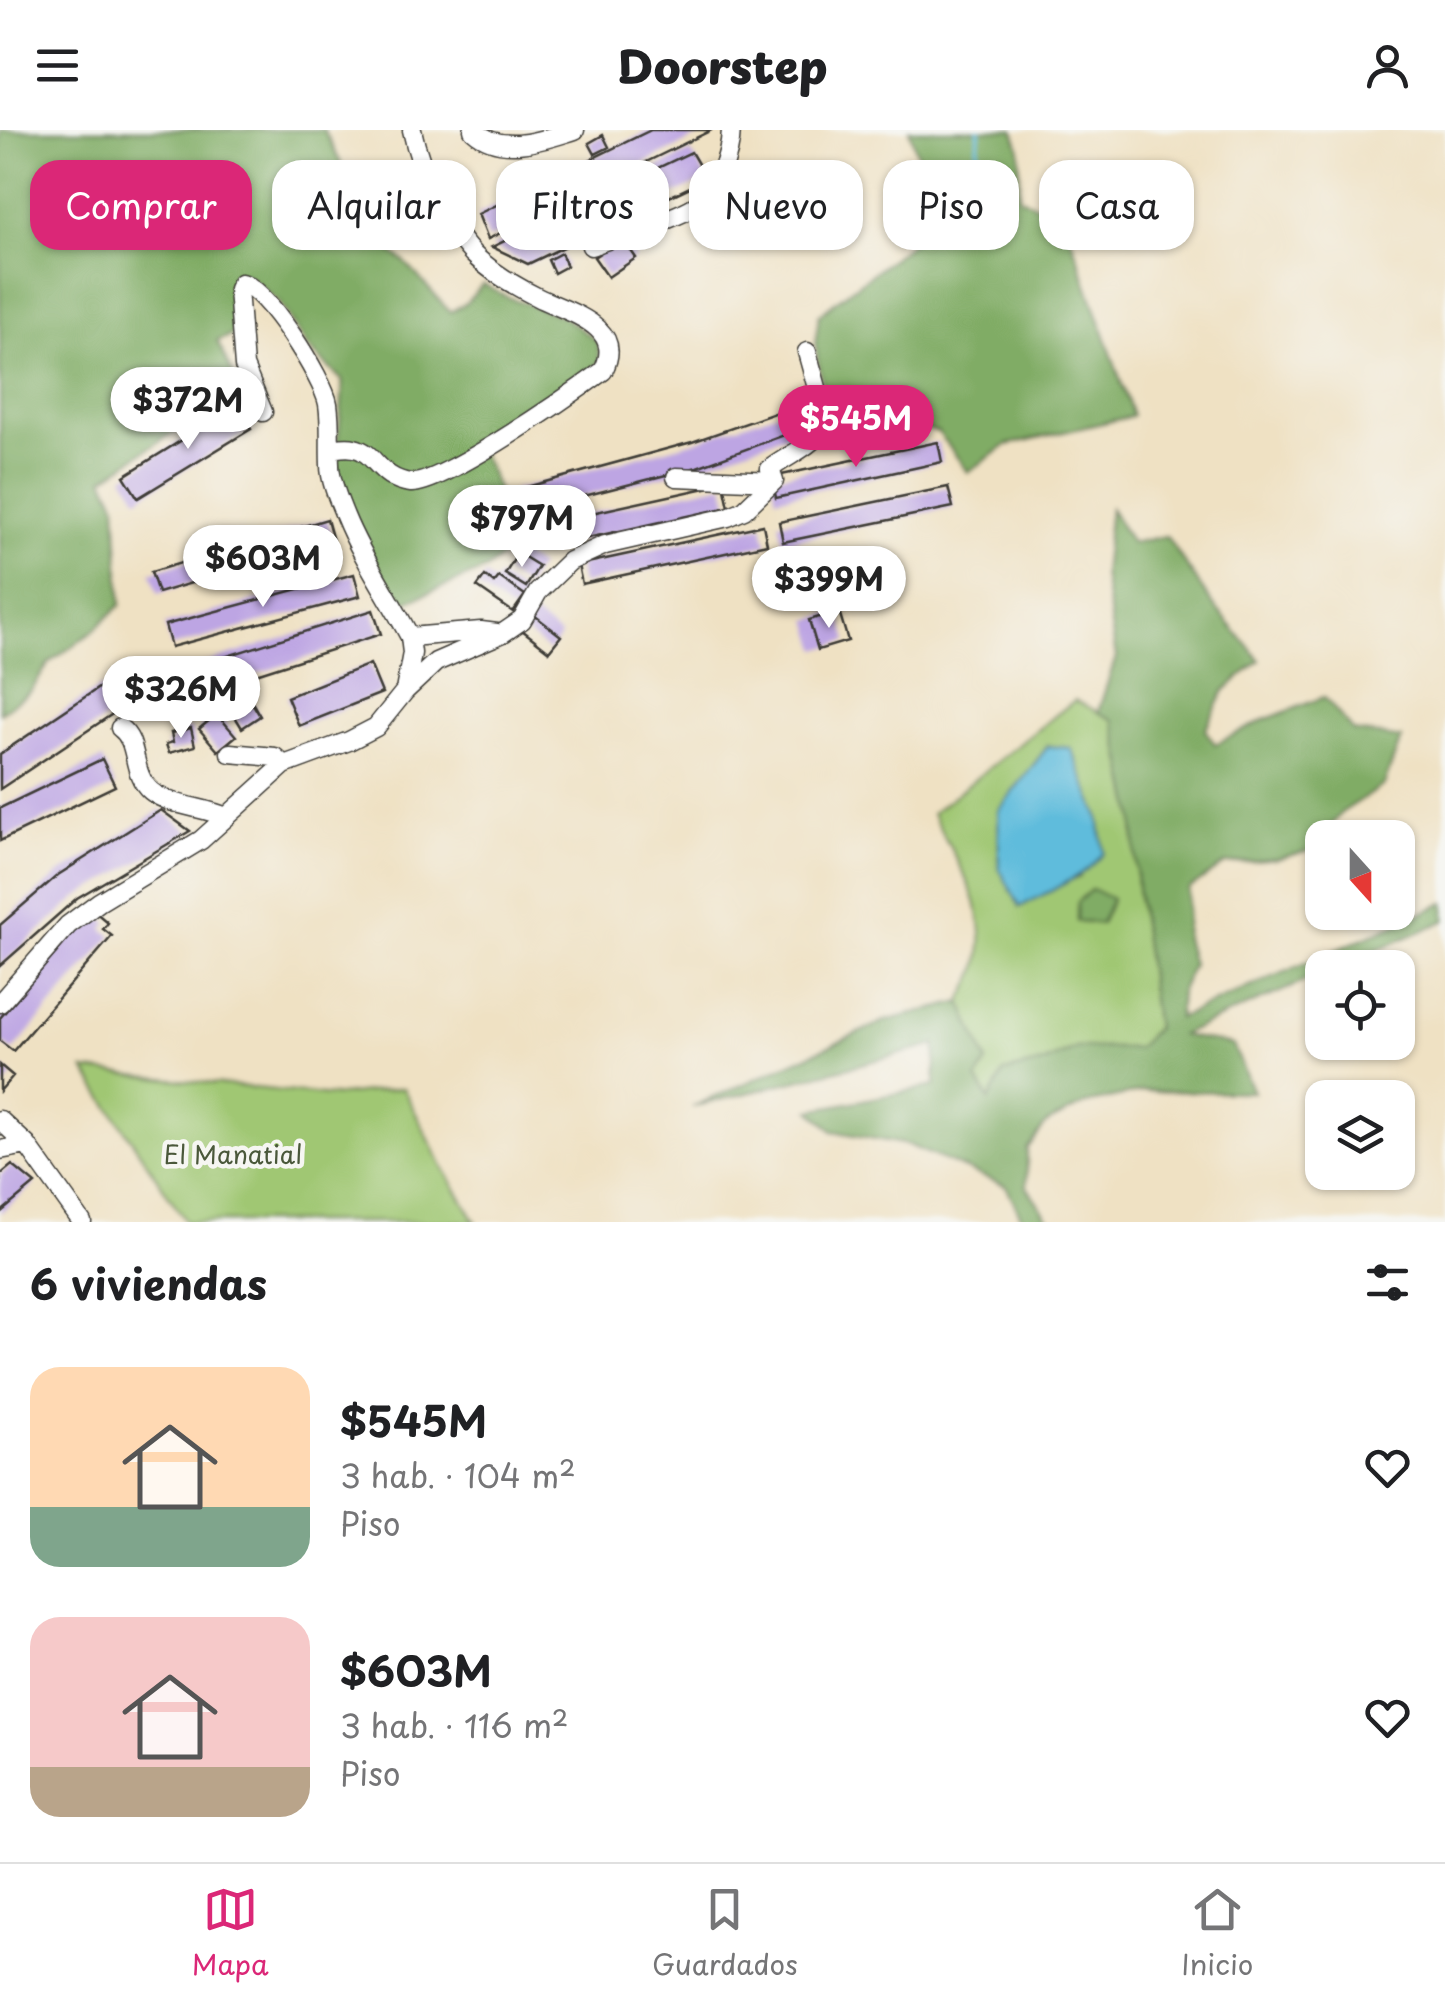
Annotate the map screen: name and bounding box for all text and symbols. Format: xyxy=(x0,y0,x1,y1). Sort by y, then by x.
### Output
text: Doorstep xyxy=(617,31,828,99)
icon: menu xyxy=(30,38,85,93)
icon: person xyxy=(1360,38,1415,93)
chip: Comprar xyxy=(30,160,252,250)
chip: Alquilar xyxy=(272,160,476,250)
chip: Filtros xyxy=(496,160,669,250)
chip: Nuevo xyxy=(689,160,863,250)
chip: Piso xyxy=(883,160,1019,250)
chip: Casa xyxy=(1039,160,1194,250)
pin: $372M xyxy=(118,367,258,452)
text: $372M xyxy=(133,375,243,423)
pin: $545M xyxy=(786,385,926,470)
text: $545M xyxy=(800,393,912,441)
pin: $797M xyxy=(452,485,592,570)
text: $797M xyxy=(470,493,574,541)
pin: $603M xyxy=(193,525,333,610)
text: $603M xyxy=(205,533,321,581)
pin: $399M xyxy=(759,546,899,631)
text: $399M xyxy=(774,554,884,602)
pin: $326M xyxy=(111,656,251,741)
text: $326M xyxy=(124,664,238,712)
north arrow xyxy=(1305,820,1415,930)
map controls xyxy=(1305,820,1415,1190)
button: locate xyxy=(1305,950,1415,1060)
button: layers xyxy=(1305,1080,1415,1190)
park label: El Manatial xyxy=(164,1135,302,1173)
text: 6 viviendas xyxy=(30,1251,267,1314)
icon: filters xyxy=(1360,1255,1415,1310)
text: $545M xyxy=(340,1388,487,1451)
icon: home xyxy=(110,1407,230,1527)
icon: heart xyxy=(1360,1440,1415,1495)
text: 3 hab. · 104 m² xyxy=(340,1451,576,1499)
text: Piso xyxy=(340,1499,401,1547)
text: $603M xyxy=(340,1638,492,1701)
icon: home xyxy=(110,1657,230,1777)
icon: heart xyxy=(1360,1690,1415,1745)
text: 3 hab. · 116 m² xyxy=(340,1701,568,1749)
text: Piso xyxy=(340,1749,401,1797)
tab: Mapa xyxy=(192,1882,269,1985)
tab: Guardados xyxy=(652,1882,798,1985)
tab: Inicio xyxy=(1181,1882,1253,1985)

